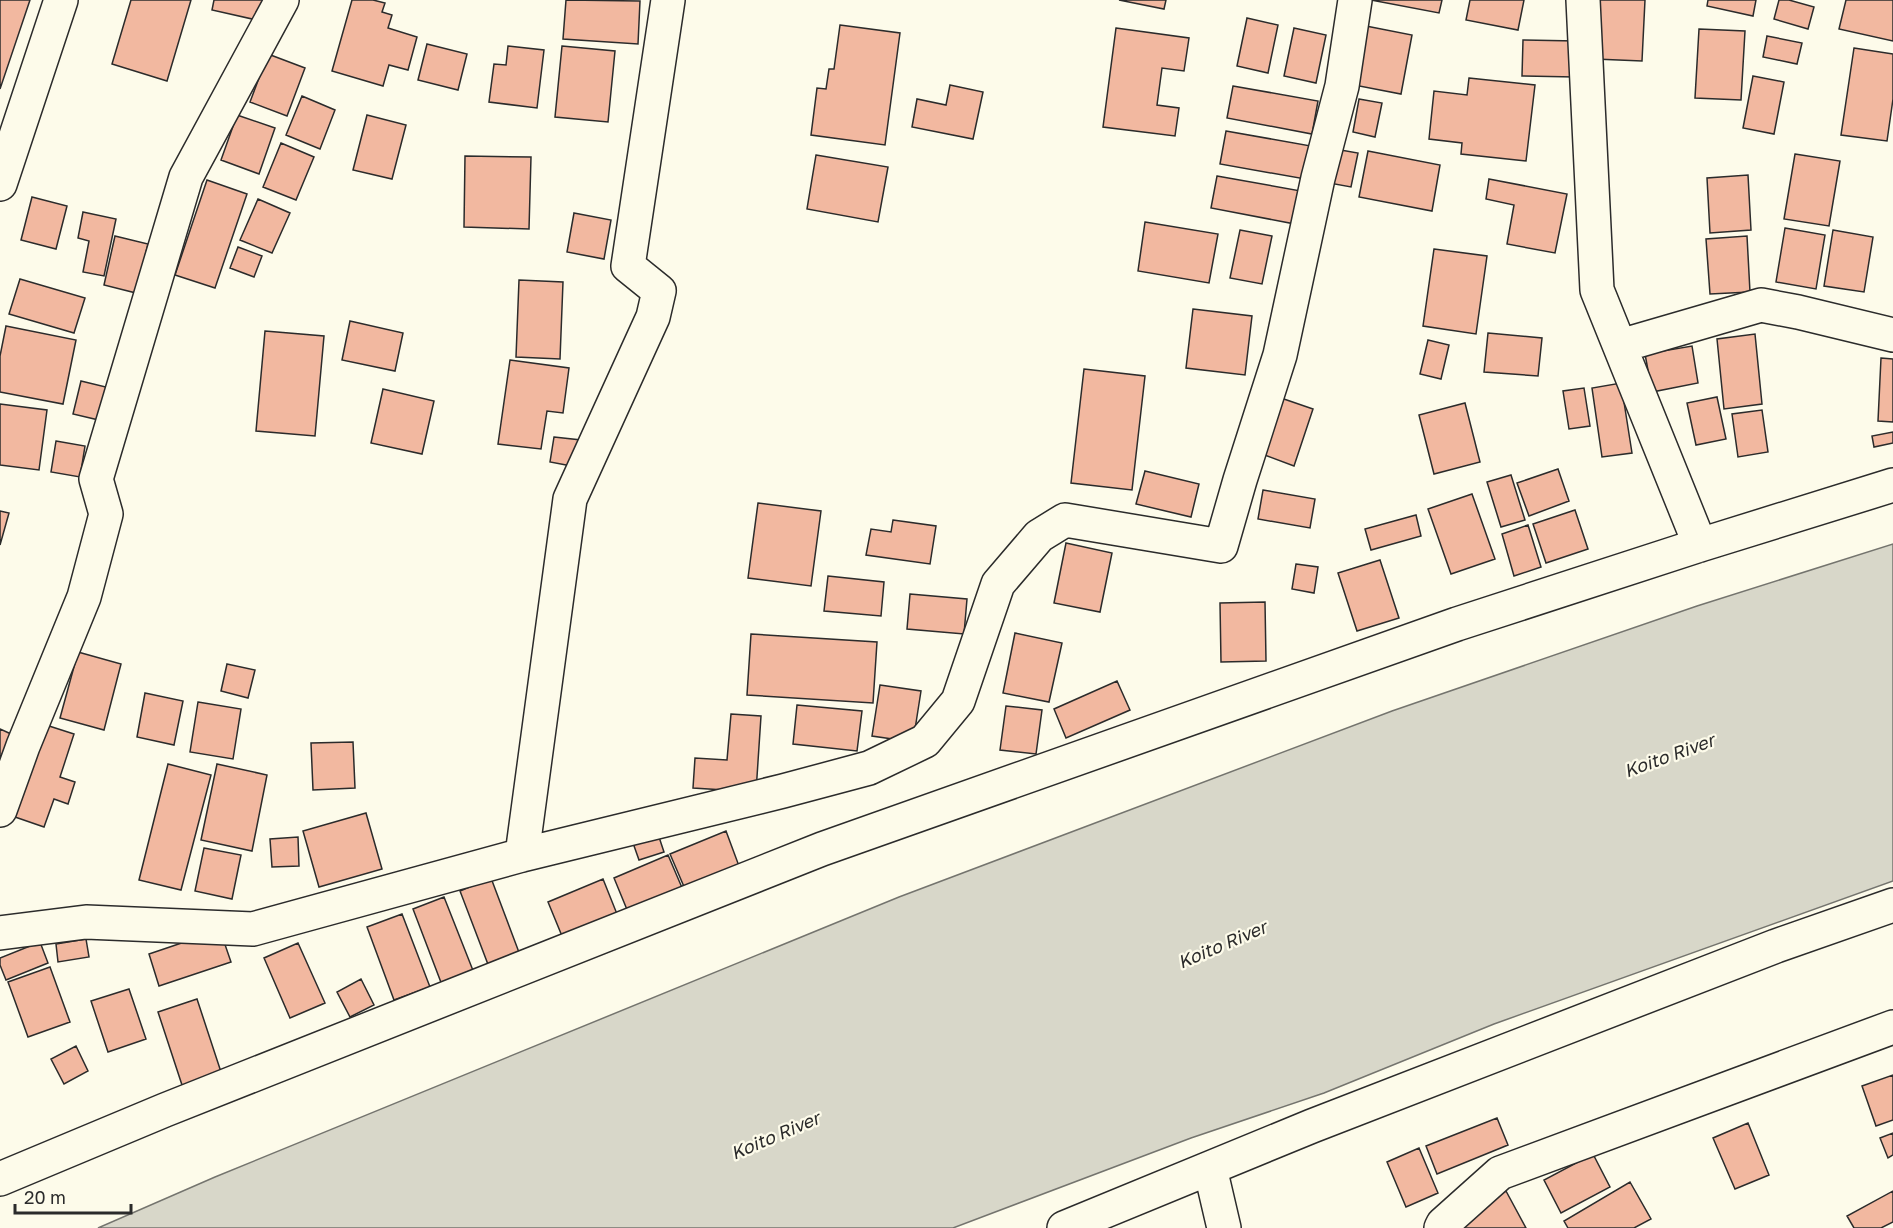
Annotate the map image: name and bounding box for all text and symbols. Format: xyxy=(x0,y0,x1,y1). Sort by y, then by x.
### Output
water label: Koito River xyxy=(1621,727,1720,781)
water label: Koito River xyxy=(1174,914,1272,973)
water label: Koito River xyxy=(727,1105,825,1164)
scale bar xyxy=(15,1177,130,1215)
text: 20 m xyxy=(24,1186,66,1208)

